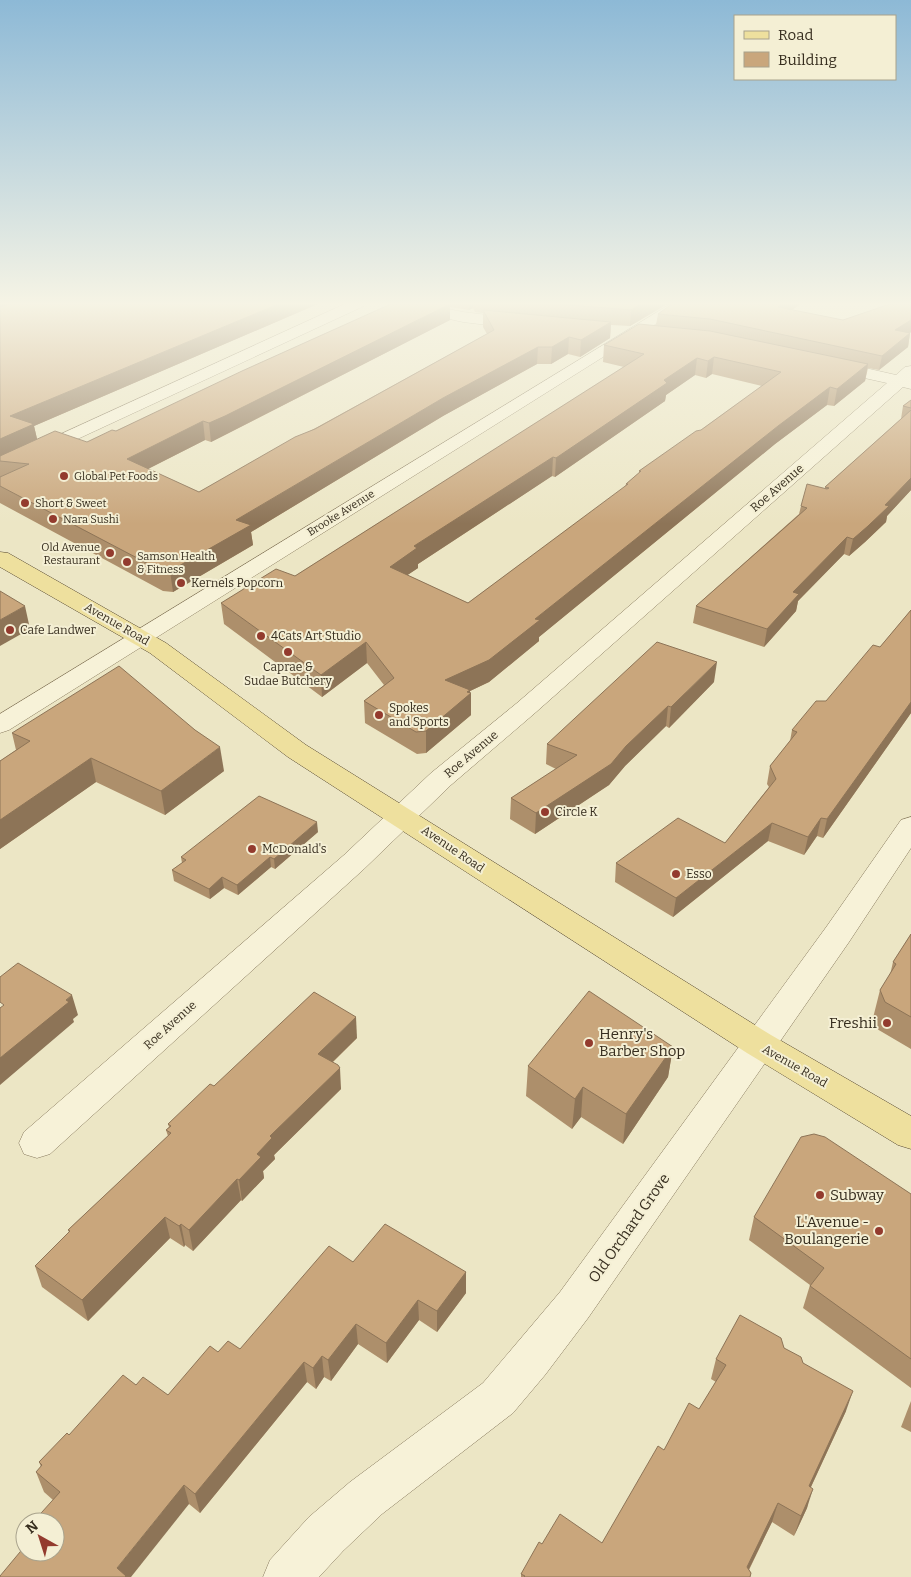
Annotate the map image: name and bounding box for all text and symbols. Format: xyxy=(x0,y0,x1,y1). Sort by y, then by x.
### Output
legend xyxy=(734,15,896,80)
text: Road xyxy=(778,26,813,44)
text: Building xyxy=(778,51,837,69)
street label: Roe Avenue xyxy=(748,461,806,515)
marker: Global Pet Foods xyxy=(58,470,70,482)
place label: Global Pet Foods xyxy=(74,470,158,483)
street label: Brooke Avenue xyxy=(305,487,377,539)
marker: Short & Sweet xyxy=(19,497,31,509)
place label: Short & Sweet xyxy=(35,497,106,510)
marker: Nara Sushi xyxy=(47,513,59,525)
place label: Nara Sushi xyxy=(63,513,120,526)
place label: Old Avenue Restaurant xyxy=(41,541,100,567)
marker: Old Avenue Restaurant xyxy=(104,547,116,559)
place label: Samson Health & Fitness xyxy=(137,550,215,576)
marker: Samson Health & Fitness xyxy=(121,556,133,568)
place label: Kernels Popcorn xyxy=(191,576,283,590)
marker: Kernels Popcorn xyxy=(175,577,187,589)
street label: Avenue Road xyxy=(82,600,152,648)
place label: Cafe Landwer xyxy=(20,623,97,637)
marker: Cafe Landwer xyxy=(4,624,16,636)
place label: 4Cats Art Studio xyxy=(271,629,361,643)
marker: 4Cats Art Studio xyxy=(255,630,267,642)
marker: Caprae & Sudae Butchery xyxy=(282,646,294,658)
place label: Caprae & Sudae Butchery xyxy=(244,660,333,688)
place label: Spokes and Sports xyxy=(389,701,449,729)
marker: Spokes and Sports xyxy=(373,709,385,721)
street label: Roe Avenue xyxy=(441,728,501,780)
place label: Circle K xyxy=(555,805,598,819)
marker: Circle K xyxy=(539,806,551,818)
street label: Avenue Road xyxy=(419,823,487,875)
place label: McDonald's xyxy=(262,842,327,856)
marker: McDonald's xyxy=(246,843,258,855)
place label: Esso xyxy=(686,867,712,881)
marker: Esso xyxy=(670,868,682,880)
street label: Roe Avenue xyxy=(141,998,199,1052)
place label: Freshii xyxy=(829,1014,878,1032)
marker: Freshii xyxy=(881,1017,893,1029)
place label: Henry's Barber Shop xyxy=(599,1025,685,1060)
marker: Henry's Barber Shop xyxy=(583,1037,595,1049)
street label: Avenue Road xyxy=(760,1042,830,1090)
street label: Old Orchard Grove xyxy=(585,1170,673,1286)
place label: Subway xyxy=(830,1186,884,1204)
marker: Subway xyxy=(814,1189,826,1201)
place label: L'Avenue - Boulangerie xyxy=(784,1213,869,1248)
marker: L'Avenue - Boulangerie xyxy=(873,1225,885,1237)
north arrow xyxy=(15,1512,65,1562)
text: N xyxy=(23,1517,42,1537)

